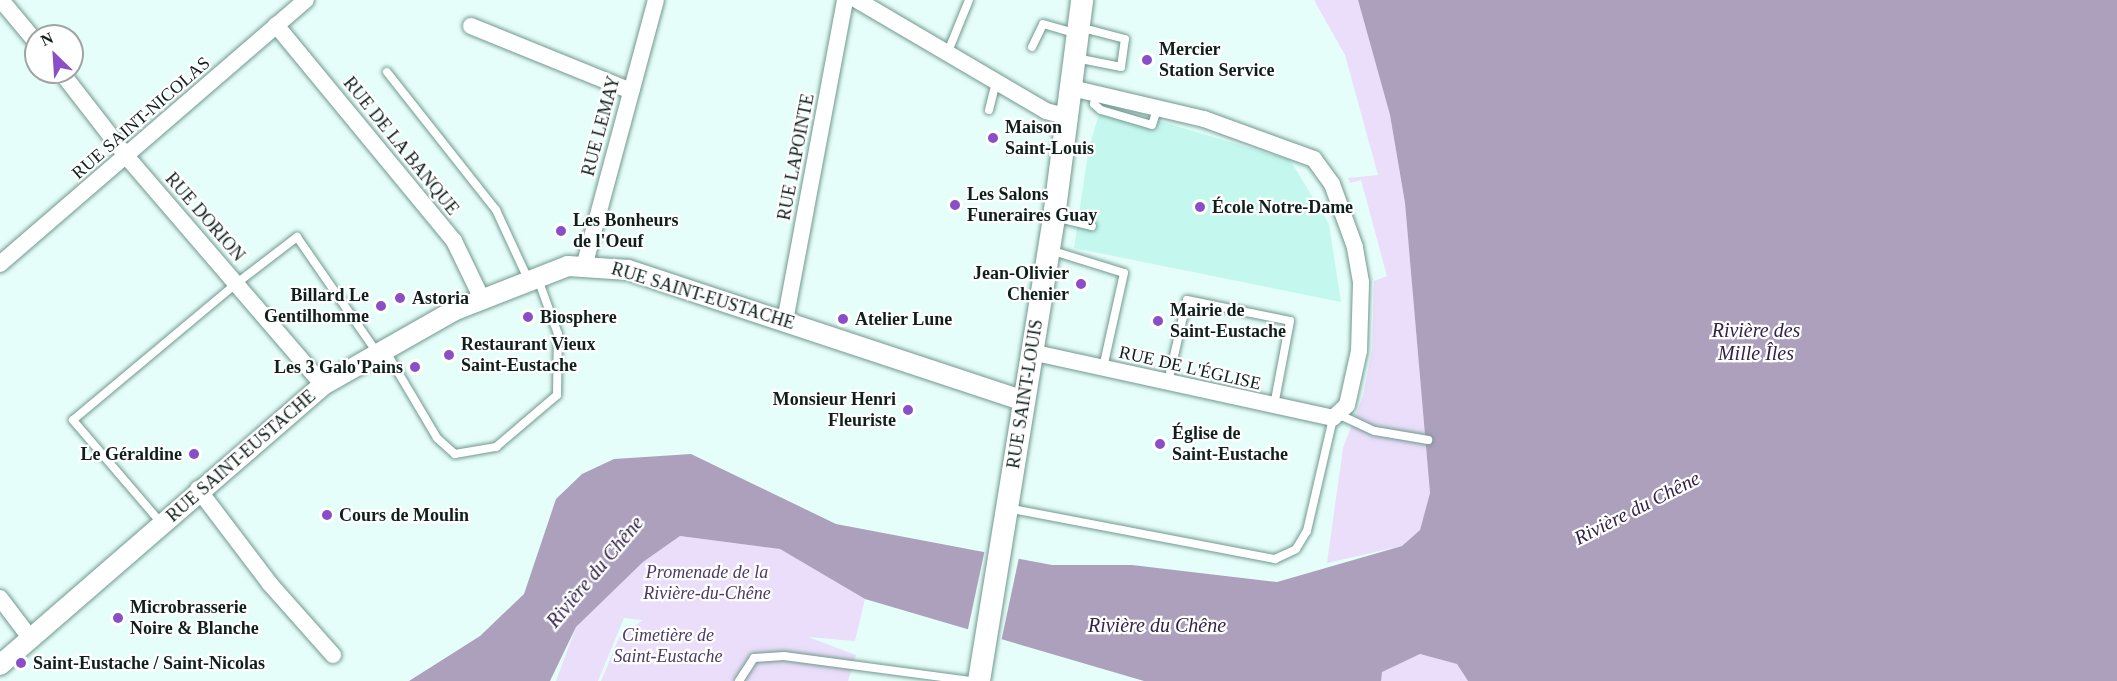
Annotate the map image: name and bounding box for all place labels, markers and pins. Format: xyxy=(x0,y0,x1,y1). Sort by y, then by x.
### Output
place label: Mercier Station Service xyxy=(1159,39,1274,82)
marker: Mercier Station Service xyxy=(1140,53,1154,67)
place label: Maison Saint-Louis xyxy=(1005,117,1094,160)
marker: Maison Saint-Louis xyxy=(986,131,1000,145)
place label: Les Salons Funeraires Guay xyxy=(967,184,1097,226)
place label: École Notre-Dame xyxy=(1212,196,1353,218)
marker: Les Salons Funeraires Guay xyxy=(948,198,962,212)
marker: École Notre-Dame xyxy=(1193,200,1207,214)
place label: Les Bonheurs de l'Oeuf xyxy=(573,210,679,252)
marker: Les Bonheurs de l'Oeuf xyxy=(554,224,568,238)
place label: Jean-Olivier Chenier xyxy=(973,263,1069,306)
marker: Jean-Olivier Chenier xyxy=(1074,277,1088,291)
place label: Billard Le Gentilhomme xyxy=(264,285,369,328)
place label: Astoria xyxy=(412,287,469,309)
marker: Astoria xyxy=(393,291,407,305)
marker: Billard Le Gentilhomme xyxy=(374,299,388,313)
place label: Mairie de Saint-Eustache xyxy=(1170,300,1286,342)
place label: Biosphere xyxy=(540,306,617,328)
place label: Atelier Lune xyxy=(855,308,952,330)
marker: Biosphere xyxy=(521,310,535,324)
marker: Atelier Lune xyxy=(836,312,850,326)
marker: Mairie de Saint-Eustache xyxy=(1151,314,1165,328)
place label: Restaurant Vieux Saint-Eustache xyxy=(461,334,596,376)
marker: Restaurant Vieux Saint-Eustache xyxy=(442,348,456,362)
place label: Les 3 Galo'Pains xyxy=(274,356,403,378)
marker: Les 3 Galo'Pains xyxy=(408,360,422,374)
place label: Monsieur Henri Fleuriste xyxy=(773,389,896,432)
marker: Monsieur Henri Fleuriste xyxy=(901,403,915,417)
place label: Église de Saint-Eustache xyxy=(1172,423,1288,466)
marker: Église de Saint-Eustache xyxy=(1153,437,1167,451)
place label: Le Géraldine xyxy=(81,443,182,465)
marker: Le Géraldine xyxy=(187,447,201,461)
place label: Cours de Moulin xyxy=(339,504,469,526)
marker: Cours de Moulin xyxy=(320,508,334,522)
place label: Microbrasserie Noire & Blanche xyxy=(130,597,259,640)
marker: Microbrasserie Noire & Blanche xyxy=(111,611,125,625)
place label: Saint-Eustache / Saint-Nicolas xyxy=(33,652,265,674)
marker: Saint-Eustache / Saint-Nicolas xyxy=(14,656,28,670)

